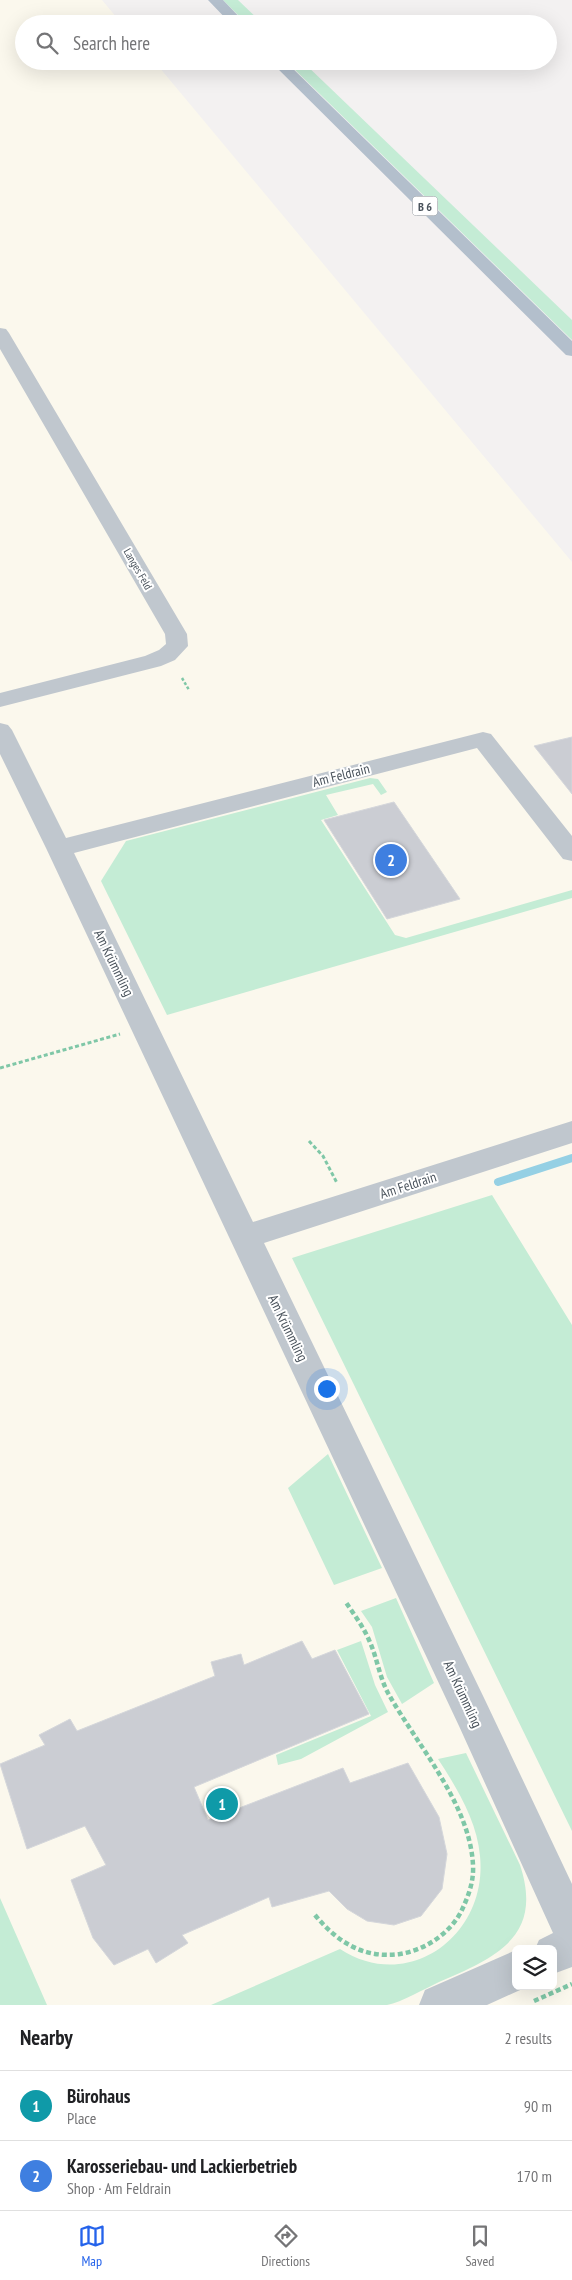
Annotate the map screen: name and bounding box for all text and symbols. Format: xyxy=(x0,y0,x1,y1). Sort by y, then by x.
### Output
search box xyxy=(15,15,557,70)
icon: search xyxy=(33,29,61,57)
text: Search here xyxy=(73,31,150,55)
road number: B 6 xyxy=(412,197,438,216)
street label: Langes Feld xyxy=(121,546,156,592)
street label: Am Feldrain xyxy=(311,759,371,791)
pin: 2 xyxy=(375,841,407,879)
street label: Am Krümmling xyxy=(90,927,138,999)
street label: Am Feldrain xyxy=(378,1167,438,1203)
street label: Am Krümmling xyxy=(264,1292,312,1364)
your location xyxy=(314,1376,340,1402)
street label: Am Krümmling xyxy=(440,1658,486,1730)
pin: 1 xyxy=(206,1785,238,1823)
map controls xyxy=(512,1945,557,1990)
button: layers xyxy=(512,1945,557,1990)
text: Nearby xyxy=(20,2024,73,2051)
text: 2 results xyxy=(505,2028,552,2048)
text: Bürohaus xyxy=(67,2084,130,2108)
text: 1 xyxy=(32,2096,40,2116)
text: 90 m xyxy=(524,2096,552,2116)
text: Place xyxy=(67,2108,96,2128)
text: Karosseriebau- und Lackierbetrieb xyxy=(67,2154,297,2178)
text: 2 xyxy=(32,2166,40,2186)
text: 170 m xyxy=(517,2166,552,2186)
text: Shop · Am Feldrain xyxy=(67,2178,171,2198)
tab: Map xyxy=(78,2222,106,2270)
tab: Directions xyxy=(261,2222,310,2270)
tab: Saved xyxy=(465,2222,494,2270)

